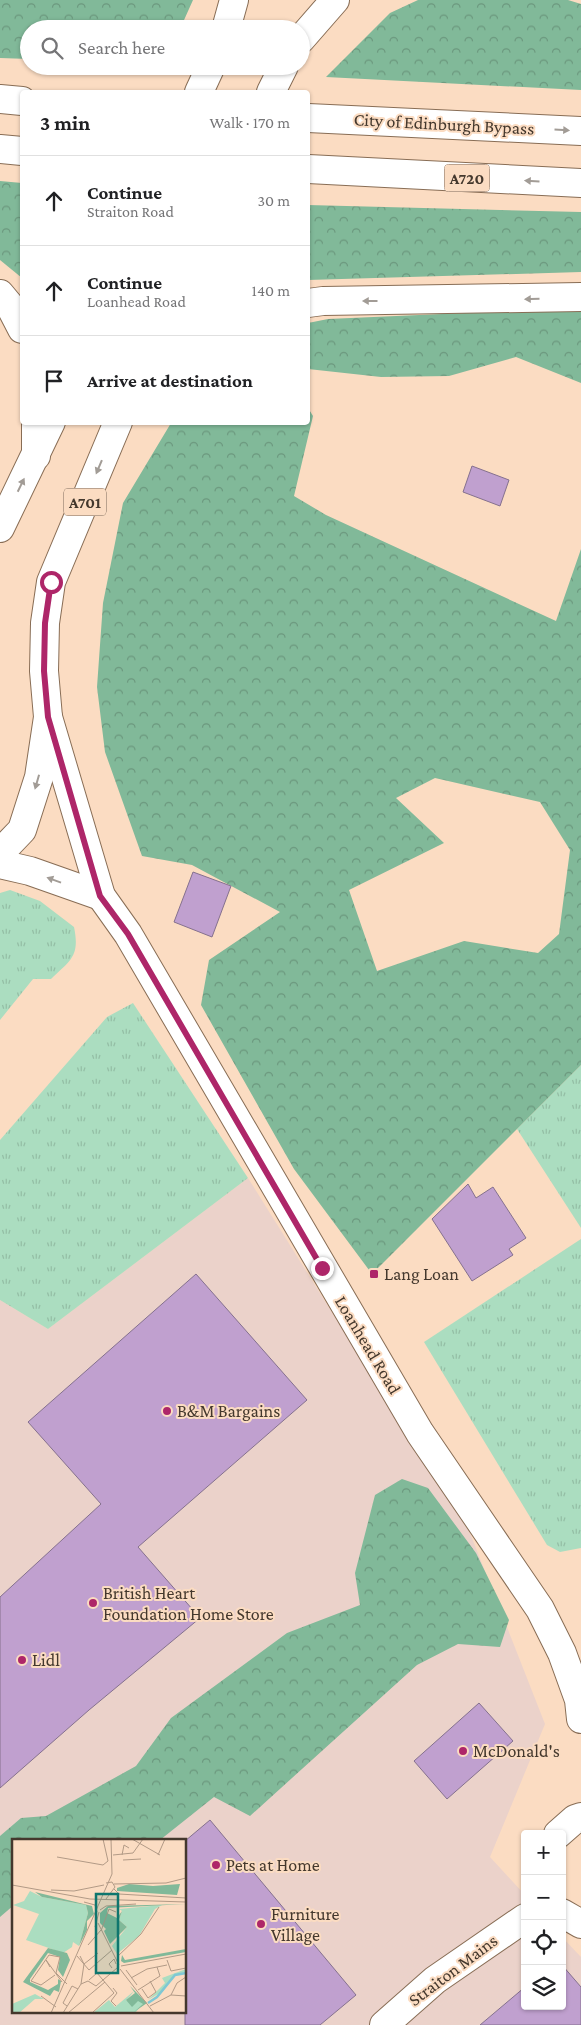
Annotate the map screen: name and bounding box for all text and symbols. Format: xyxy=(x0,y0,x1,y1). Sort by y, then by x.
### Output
search box xyxy=(20,20,310,75)
icon: search xyxy=(38,34,66,62)
text: Search here xyxy=(78,37,165,58)
street label: City of Edinburgh Bypass xyxy=(353,109,535,139)
text: 3 min xyxy=(40,111,90,135)
text: Walk · 170 m xyxy=(210,114,290,131)
one-way arrow xyxy=(554,126,570,134)
road number: A720 xyxy=(444,164,490,192)
one-way arrow xyxy=(524,176,540,184)
text: Continue xyxy=(87,182,162,203)
icon: ahead xyxy=(40,187,68,215)
text: 30 m xyxy=(258,192,290,209)
text: Straiton Road xyxy=(87,203,174,220)
text: Continue xyxy=(87,272,162,293)
icon: ahead xyxy=(40,277,68,305)
text: 140 m xyxy=(252,282,290,299)
text: Loanhead Road xyxy=(87,293,186,310)
one-way arrow xyxy=(524,295,540,303)
one-way arrow xyxy=(362,297,378,305)
icon: arrive xyxy=(40,367,68,395)
text: Arrive at destination xyxy=(87,370,253,391)
one-way arrow xyxy=(95,460,102,475)
one-way arrow xyxy=(17,477,26,492)
road number: A701 xyxy=(64,488,106,516)
route start xyxy=(40,571,63,594)
one-way arrow xyxy=(33,775,41,790)
one-way arrow xyxy=(47,876,62,883)
route end xyxy=(311,1257,334,1280)
place label: Lang Loan xyxy=(384,1264,459,1284)
marker: Lang Loan xyxy=(368,1268,380,1280)
street label: Loanhead Road xyxy=(331,1292,405,1398)
place label: B&M Bargains xyxy=(177,1401,280,1421)
marker: B&M Bargains xyxy=(161,1405,173,1417)
place label: British Heart Foundation Home Store xyxy=(103,1583,274,1624)
marker: British Heart Foundation Home Store xyxy=(87,1597,99,1609)
place label: Lidl xyxy=(32,1650,60,1670)
marker: Lidl xyxy=(16,1654,28,1666)
place label: McDonald's xyxy=(473,1741,560,1761)
marker: McDonald's xyxy=(457,1745,469,1757)
map controls xyxy=(521,1830,566,2010)
button: + xyxy=(521,1830,566,1875)
inset map xyxy=(12,1839,186,2012)
place label: Pets at Home xyxy=(226,1855,320,1875)
marker: Pets at Home xyxy=(210,1859,222,1871)
button: − xyxy=(521,1875,566,1920)
place label: Furniture Village xyxy=(271,1904,339,1945)
marker: Furniture Village xyxy=(255,1918,267,1930)
button: locate xyxy=(521,1920,566,1965)
street label: Straiton Mains xyxy=(405,1930,501,2010)
button: layers xyxy=(521,1965,566,2010)

